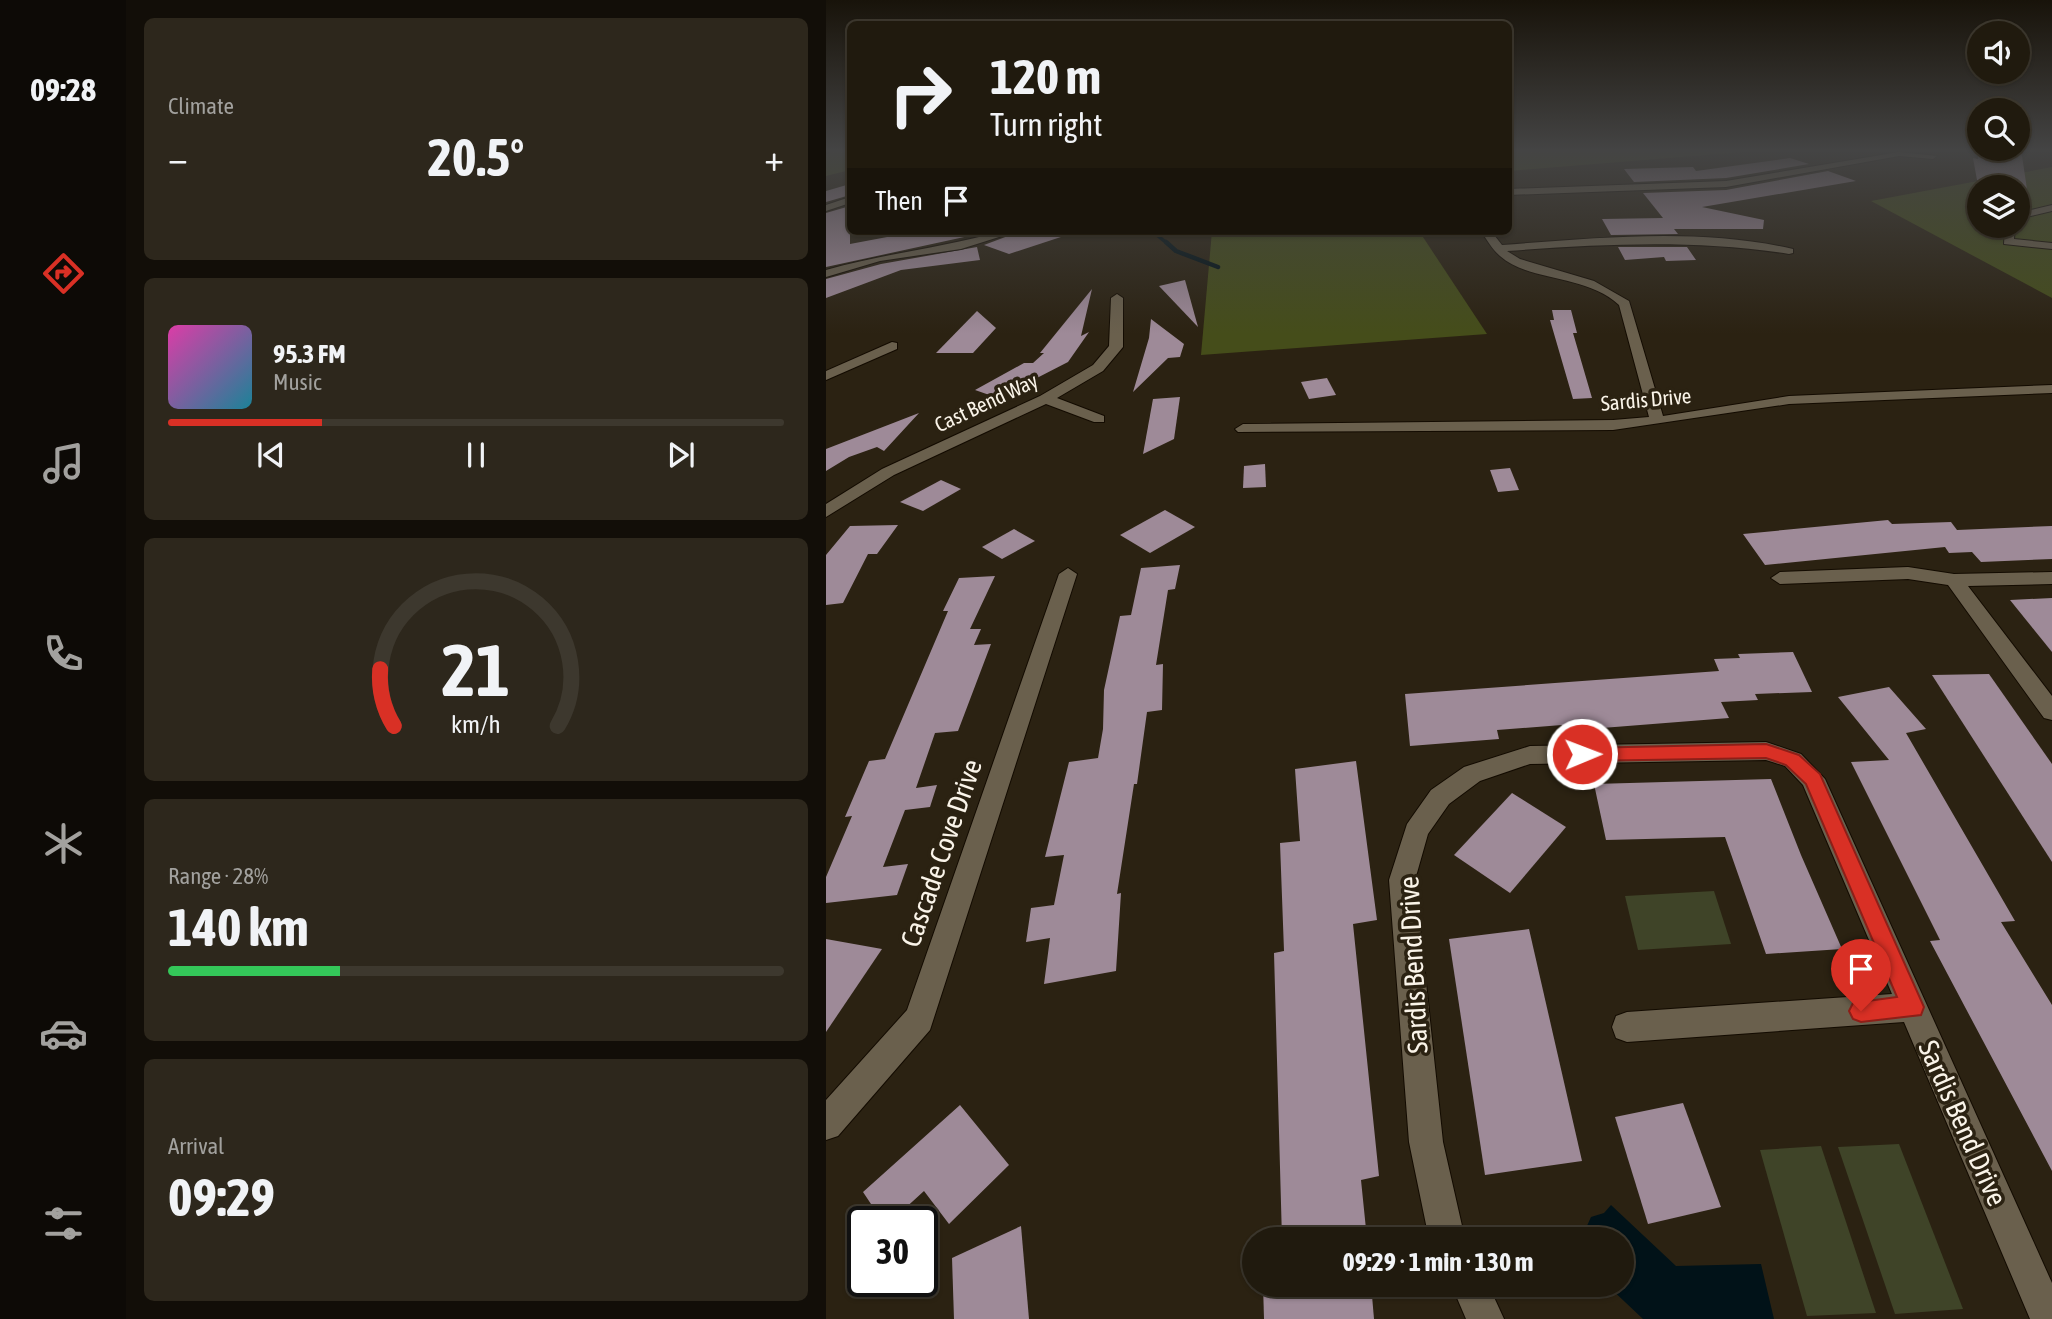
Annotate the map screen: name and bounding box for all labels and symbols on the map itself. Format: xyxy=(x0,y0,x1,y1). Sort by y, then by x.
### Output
street label: Cast Bend Way xyxy=(931,368,1042,436)
street label: Sardis Drive xyxy=(1600,383,1692,415)
position arrow xyxy=(1545,717,1619,791)
street label: Cascade Cove Drive xyxy=(894,755,988,951)
street label: Sardis Bend Drive xyxy=(1392,876,1434,1054)
pin xyxy=(1831,939,1891,1011)
street label: Sardis Bend Drive xyxy=(1912,1035,2014,1211)
speed limit sign: 30 xyxy=(847,1206,938,1297)

